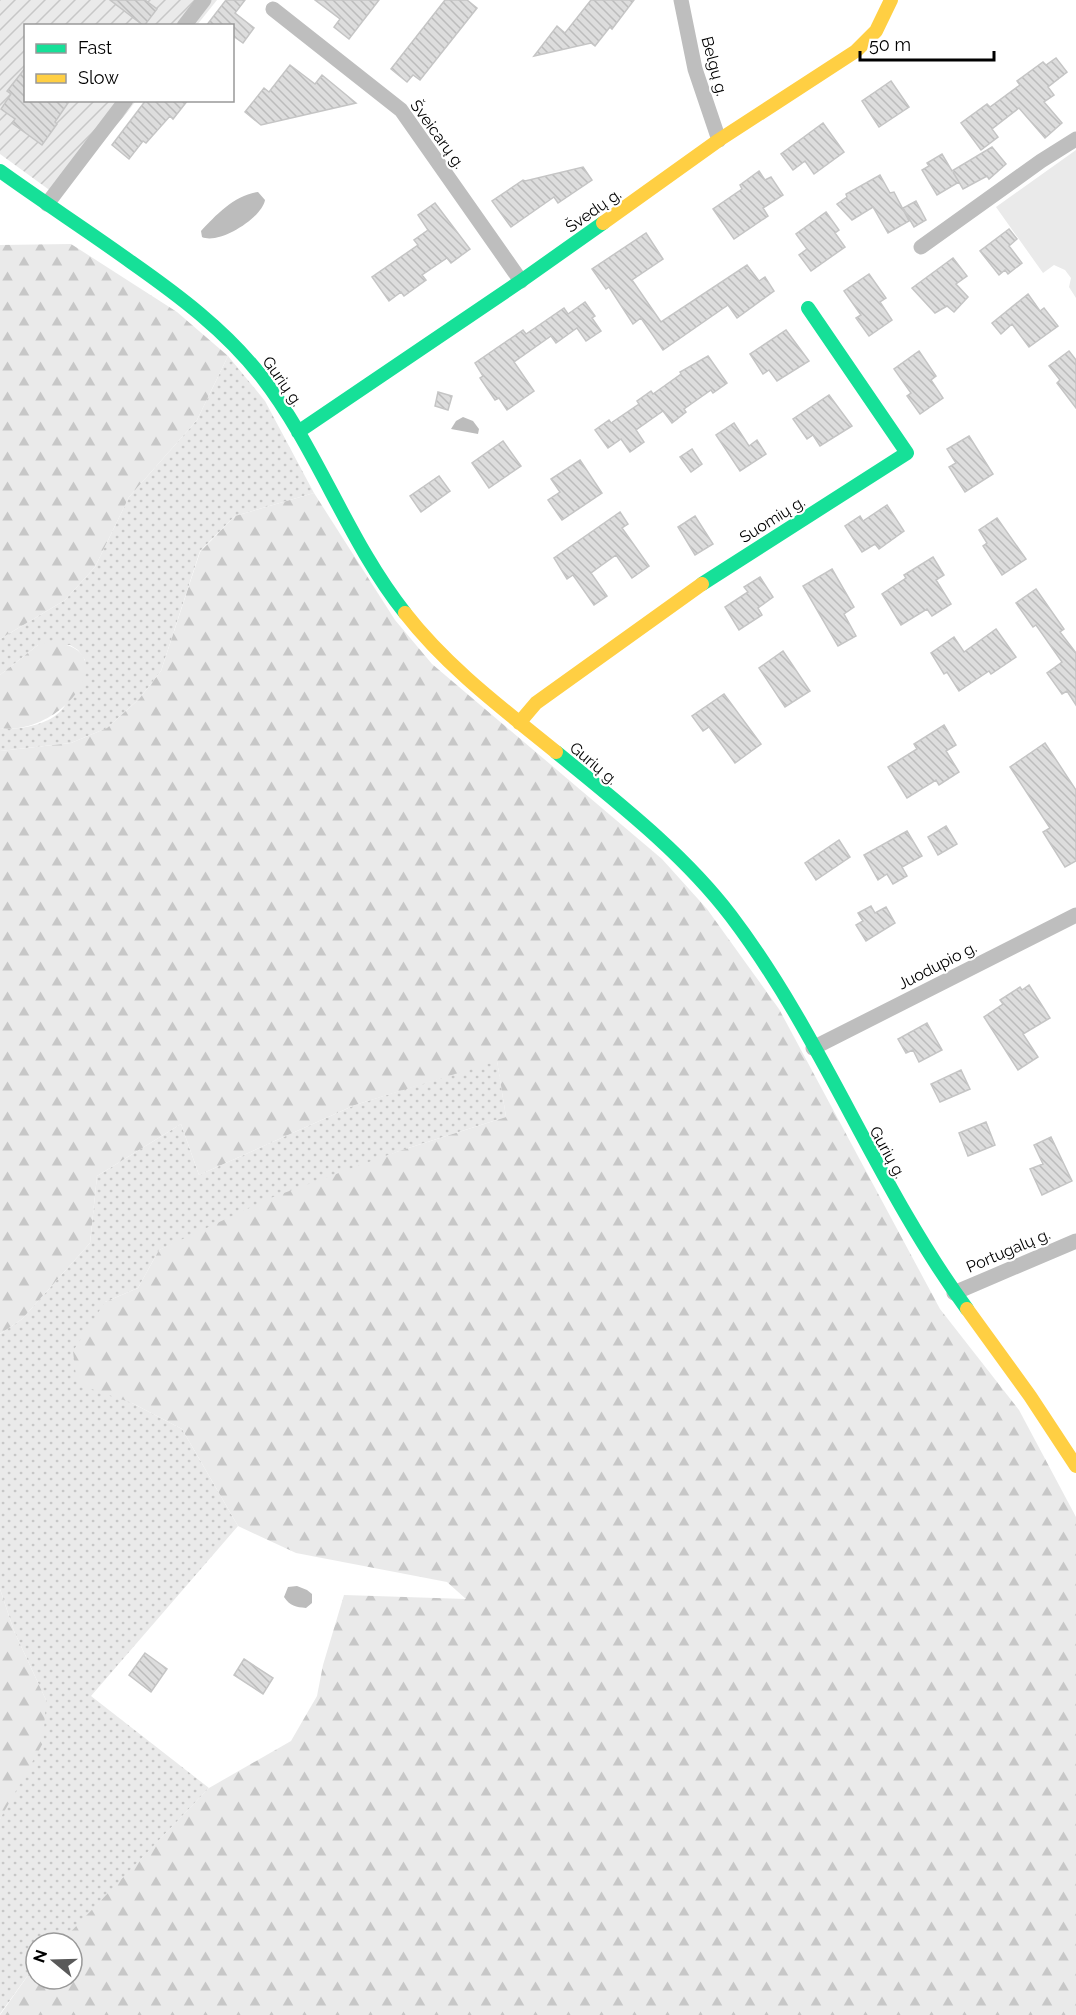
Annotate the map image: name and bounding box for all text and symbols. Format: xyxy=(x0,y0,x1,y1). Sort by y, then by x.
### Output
legend xyxy=(24,24,234,102)
scale bar xyxy=(860,24,994,62)
street label: Belgų g. xyxy=(697,34,732,98)
text: 50 m xyxy=(869,34,911,55)
text: Fast xyxy=(78,37,112,58)
text: Slow xyxy=(78,67,119,88)
street label: Šveicarų g. xyxy=(406,96,470,172)
street label: Švedų g. xyxy=(561,184,625,236)
street label: Gurių g. xyxy=(259,353,307,410)
street label: Suomių g. xyxy=(736,492,808,547)
street label: Gurių g. xyxy=(566,738,621,789)
street label: Juodupio g. xyxy=(895,937,980,993)
street label: Gurių g. xyxy=(866,1123,910,1182)
street label: Portugalų g. xyxy=(963,1224,1053,1277)
north arrow xyxy=(24,1931,84,1991)
text: N xyxy=(29,1947,51,1965)

